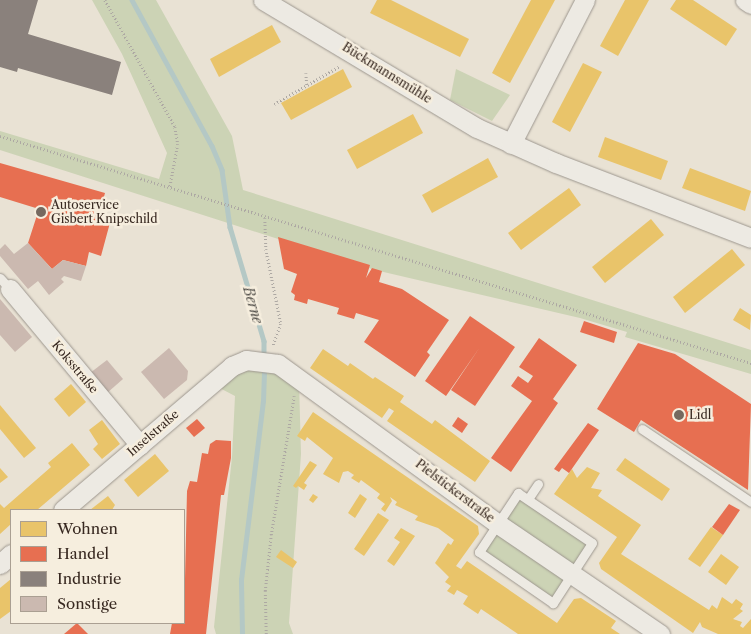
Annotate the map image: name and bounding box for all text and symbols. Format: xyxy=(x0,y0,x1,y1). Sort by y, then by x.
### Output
street label: Bückmannsmühle xyxy=(340,40,434,106)
place label: Autoservice Gisbert Knipschild xyxy=(51,198,157,226)
marker: Autoservice Gisbert Knipschild xyxy=(35,206,47,218)
water label: Berne xyxy=(240,285,266,325)
street label: Koksstraße xyxy=(49,338,101,396)
street label: Inselstraße xyxy=(124,407,182,459)
place label: Lidl xyxy=(689,408,711,422)
marker: Lidl xyxy=(673,409,685,421)
street label: Pielstickerstraße xyxy=(413,457,497,525)
legend xyxy=(10,509,185,624)
text: Wohnen xyxy=(57,519,118,538)
text: Handel xyxy=(57,544,109,563)
text: Industrie xyxy=(57,569,121,588)
text: Sonstige xyxy=(57,594,117,613)

